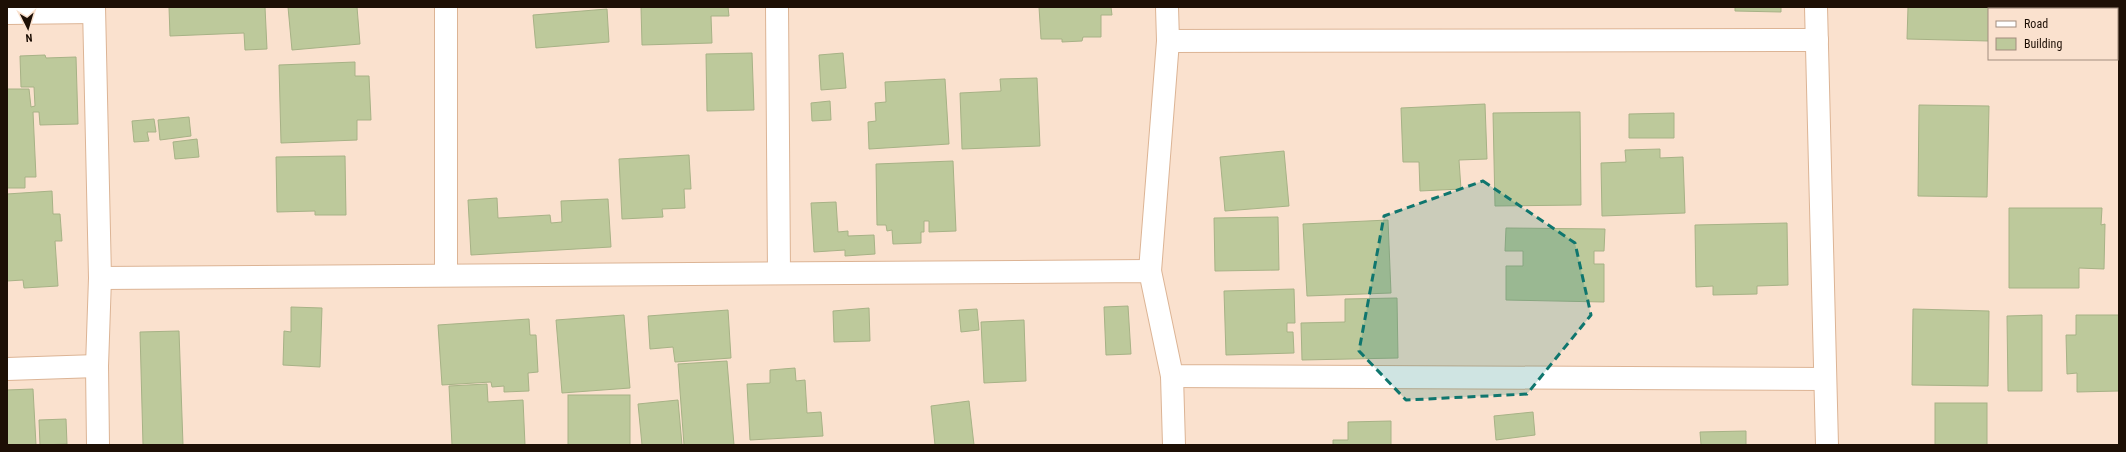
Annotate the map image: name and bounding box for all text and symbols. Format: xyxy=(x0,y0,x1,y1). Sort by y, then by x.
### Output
north arrow xyxy=(8,8,48,48)
legend xyxy=(1988,8,2118,60)
text: Road xyxy=(2024,17,2048,31)
text: N xyxy=(25,31,33,44)
text: Building xyxy=(2024,37,2062,51)

